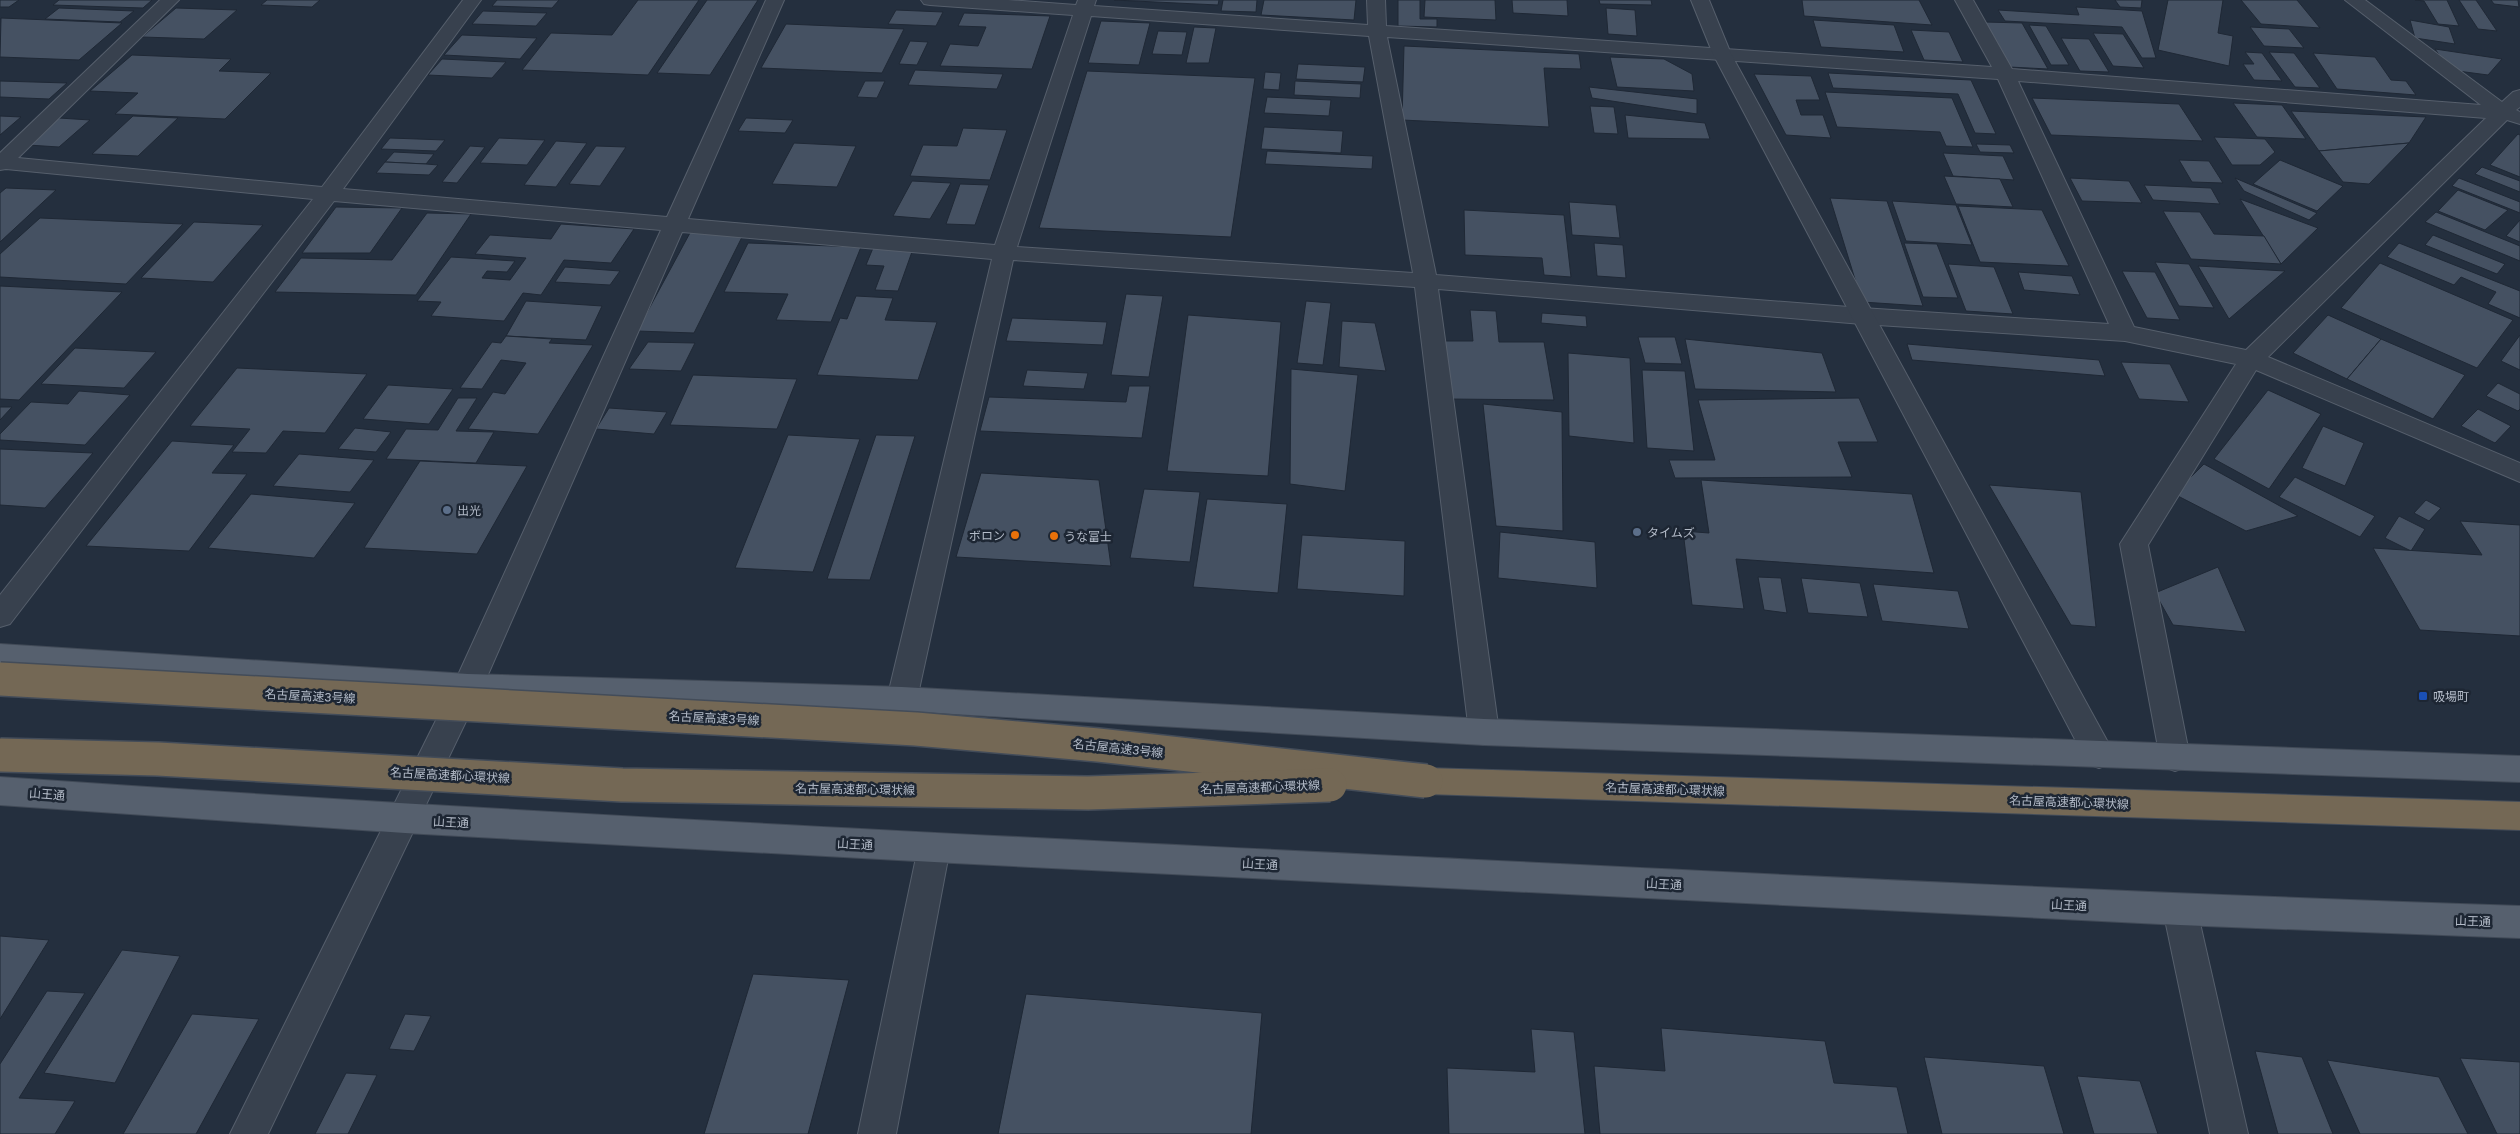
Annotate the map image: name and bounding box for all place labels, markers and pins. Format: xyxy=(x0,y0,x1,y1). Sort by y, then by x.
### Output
place label: 出光 xyxy=(457,503,481,518)
marker: 出光 xyxy=(441,504,453,516)
place label: タイムズ xyxy=(1647,525,1695,540)
marker: タイムズ xyxy=(1631,526,1643,538)
place label: ボロン xyxy=(969,528,1005,543)
marker: ボロン xyxy=(1009,529,1021,541)
place label: うな富士 xyxy=(1064,529,1112,544)
marker: うな富士 xyxy=(1048,530,1060,542)
place label: 吸場町 xyxy=(2433,689,2469,704)
marker: 吸場町 xyxy=(2417,690,2429,702)

